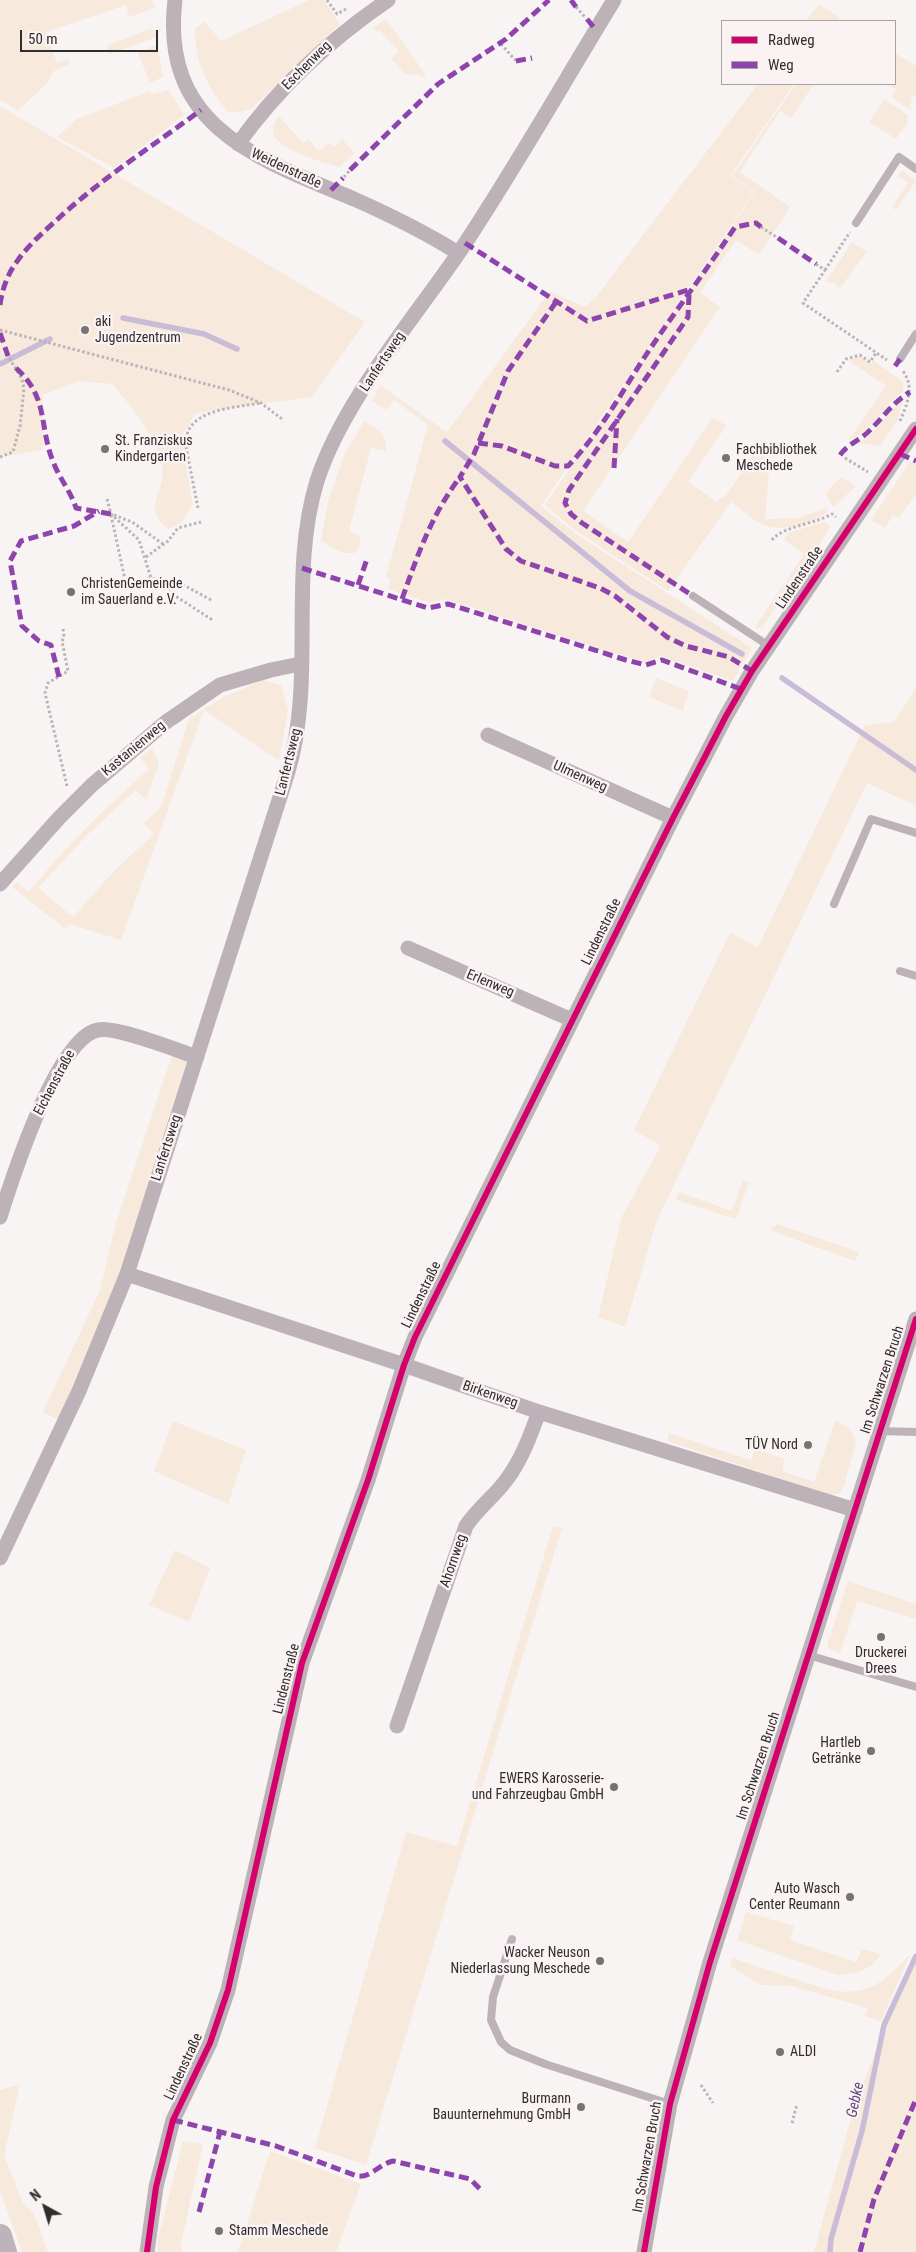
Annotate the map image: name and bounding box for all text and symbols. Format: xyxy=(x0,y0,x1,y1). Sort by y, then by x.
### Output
scale bar xyxy=(22,20,160,52)
legend xyxy=(721,20,896,85)
text: 50 m xyxy=(28,30,58,48)
text: Radweg xyxy=(768,31,815,49)
street label: Eschenweg xyxy=(279,38,335,94)
text: Weg xyxy=(768,56,794,74)
street label: Weidenstraße xyxy=(248,145,324,193)
place label: aki Jugendzentrum xyxy=(95,314,181,347)
marker: aki Jugendzentrum xyxy=(79,324,91,336)
street label: Lanfertsweg xyxy=(357,329,409,395)
place label: St. Franziskus Kindergarten xyxy=(115,433,193,466)
place label: Fachbibliothek Meschede xyxy=(736,442,817,474)
marker: St. Franziskus Kindergarten xyxy=(99,443,111,455)
marker: Fachbibliothek Meschede xyxy=(720,452,732,464)
street label: Lindenstraße xyxy=(773,543,827,613)
place label: ChristenGemeinde im Sauerland e.V. xyxy=(81,576,182,608)
marker: ChristenGemeinde im Sauerland e.V. xyxy=(65,586,77,598)
street label: Kastanienweg xyxy=(99,718,169,780)
street label: Lanfertsweg xyxy=(273,727,305,797)
street label: Ulmenweg xyxy=(550,758,610,796)
street label: Lindenstraße xyxy=(579,896,625,968)
street label: Erlenweg xyxy=(464,966,516,1002)
street label: Eichenstraße xyxy=(31,1047,79,1119)
street label: Lanfertsweg xyxy=(148,1113,186,1183)
street label: Lindenstraße xyxy=(399,1259,445,1331)
street label: Im Schwarzen Bruch xyxy=(858,1324,908,1436)
street label: Birkenweg xyxy=(460,1378,520,1412)
place label: TÜV Nord xyxy=(745,1437,798,1453)
marker: TÜV Nord xyxy=(802,1439,814,1451)
street label: Ahornweg xyxy=(437,1532,471,1590)
marker: Druckerei Drees xyxy=(875,1631,887,1643)
street label: Lindenstraße xyxy=(270,1642,304,1716)
place label: Druckerei Drees xyxy=(855,1645,907,1678)
street label: Im Schwarzen Bruch xyxy=(734,1710,784,1822)
place label: Hartleb Getränke xyxy=(812,1735,861,1768)
marker: Hartleb Getränke xyxy=(865,1745,877,1757)
place label: EWERS Karosserie- und Fahrzeugbau GmbH xyxy=(472,1771,604,1804)
marker: EWERS Karosserie- und Fahrzeugbau GmbH xyxy=(608,1781,620,1793)
place label: Auto Wasch Center Reumann xyxy=(749,1881,840,1914)
marker: Auto Wasch Center Reumann xyxy=(844,1891,856,1903)
place label: Wacker Neuson Niederlassung Meschede xyxy=(451,1945,590,1978)
marker: Wacker Neuson Niederlassung Meschede xyxy=(594,1955,606,1967)
street label: Lindenstraße xyxy=(161,2031,207,2103)
place label: ALDI xyxy=(790,2044,816,2060)
marker: ALDI xyxy=(774,2046,786,2058)
water label: Gebke xyxy=(843,2081,869,2119)
place label: Burmann Bauunternehmung GmbH xyxy=(433,2091,571,2124)
street label: Im Schwarzen Bruch xyxy=(630,2100,666,2214)
marker: Burmann Bauunternehmung GmbH xyxy=(575,2101,587,2113)
north arrow xyxy=(20,2182,70,2232)
text: N xyxy=(27,2186,44,2204)
place label: Stamm Meschede xyxy=(229,2223,328,2239)
marker: Stamm Meschede xyxy=(213,2225,225,2237)

